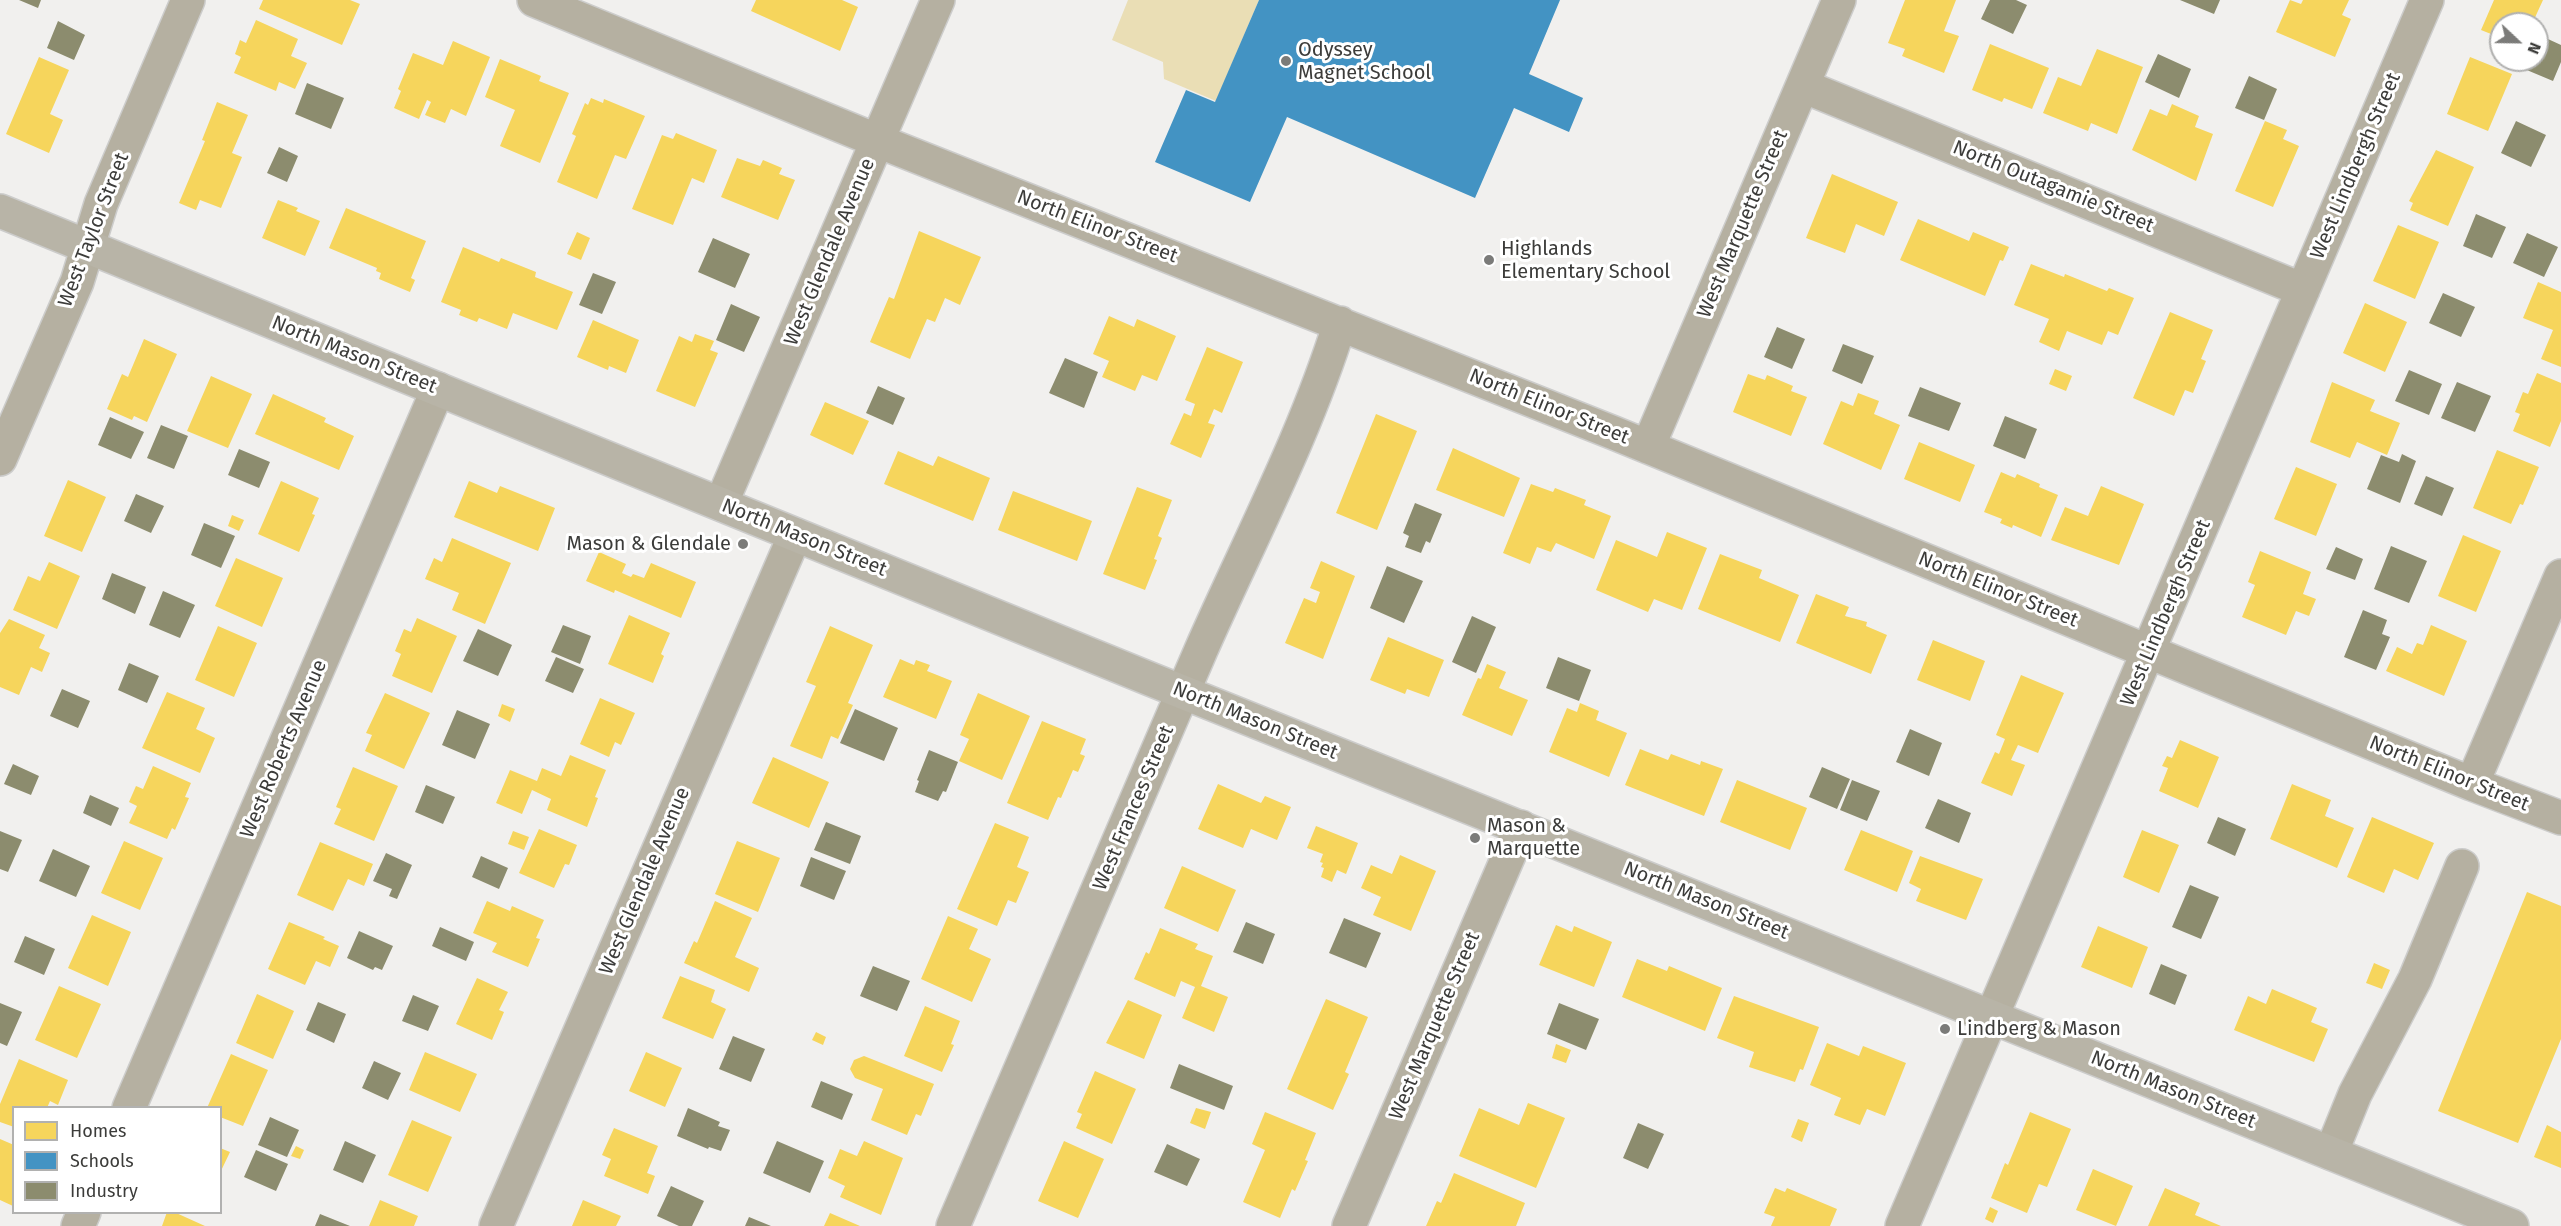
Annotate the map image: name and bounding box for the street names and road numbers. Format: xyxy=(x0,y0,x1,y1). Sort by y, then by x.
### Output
street label: West Lindbergh Street xyxy=(2306,69,2406,263)
street label: West Marquette Street xyxy=(1693,126,1793,322)
street label: North Outagamie Street xyxy=(1949,136,2157,238)
street label: West Taylor Street xyxy=(53,149,135,311)
street label: West Glendale Avenue xyxy=(780,155,880,349)
street label: North Elinor Street xyxy=(1013,185,1181,269)
street label: North Mason Street xyxy=(268,311,440,399)
street label: North Elinor Street xyxy=(1466,364,1632,450)
street label: North Mason Street xyxy=(718,494,890,582)
street label: West Lindbergh Street xyxy=(2116,516,2216,710)
street label: North Elinor Street xyxy=(1915,547,2081,633)
street label: West Roberts Avenue xyxy=(236,656,332,842)
street label: North Mason Street xyxy=(1169,677,1341,765)
street label: West Frances Street xyxy=(1088,722,1180,894)
street label: North Elinor Street xyxy=(2366,731,2532,817)
street label: West Glendale Avenue xyxy=(595,784,695,978)
street label: North Mason Street xyxy=(1620,857,1792,945)
street label: West Marquette Street xyxy=(1385,928,1485,1124)
street label: North Mason Street xyxy=(2087,1046,2259,1134)

